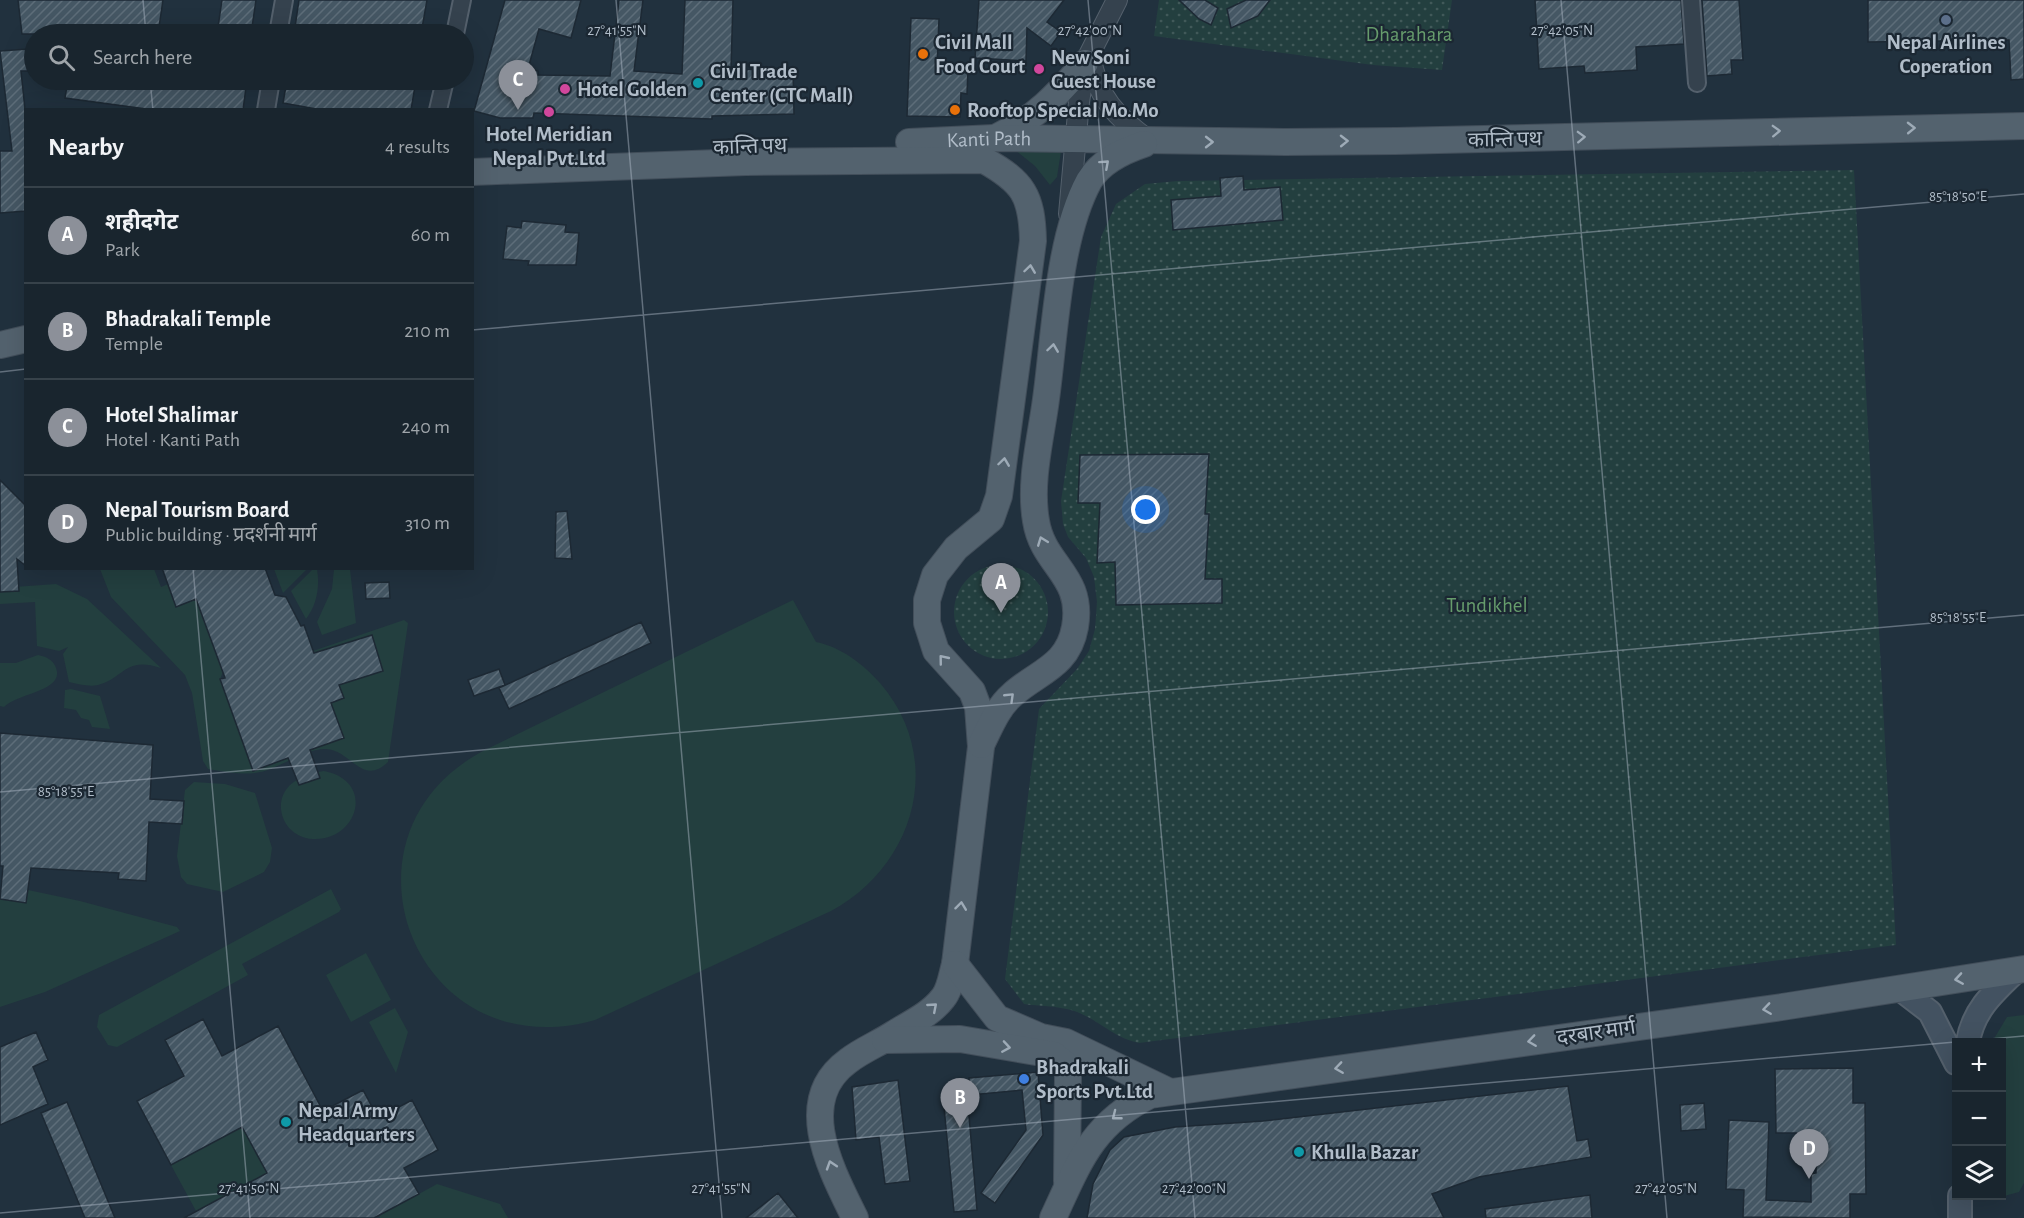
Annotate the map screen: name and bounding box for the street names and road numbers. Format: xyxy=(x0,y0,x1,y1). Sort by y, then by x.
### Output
street label: कान्ति पथ xyxy=(1468,126,1543,151)
street label: Kanti Path xyxy=(946,128,1031,151)
street label: कान्ति पथ xyxy=(712,133,788,158)
street label: दरबार मार्ग xyxy=(1555,1014,1638,1048)

